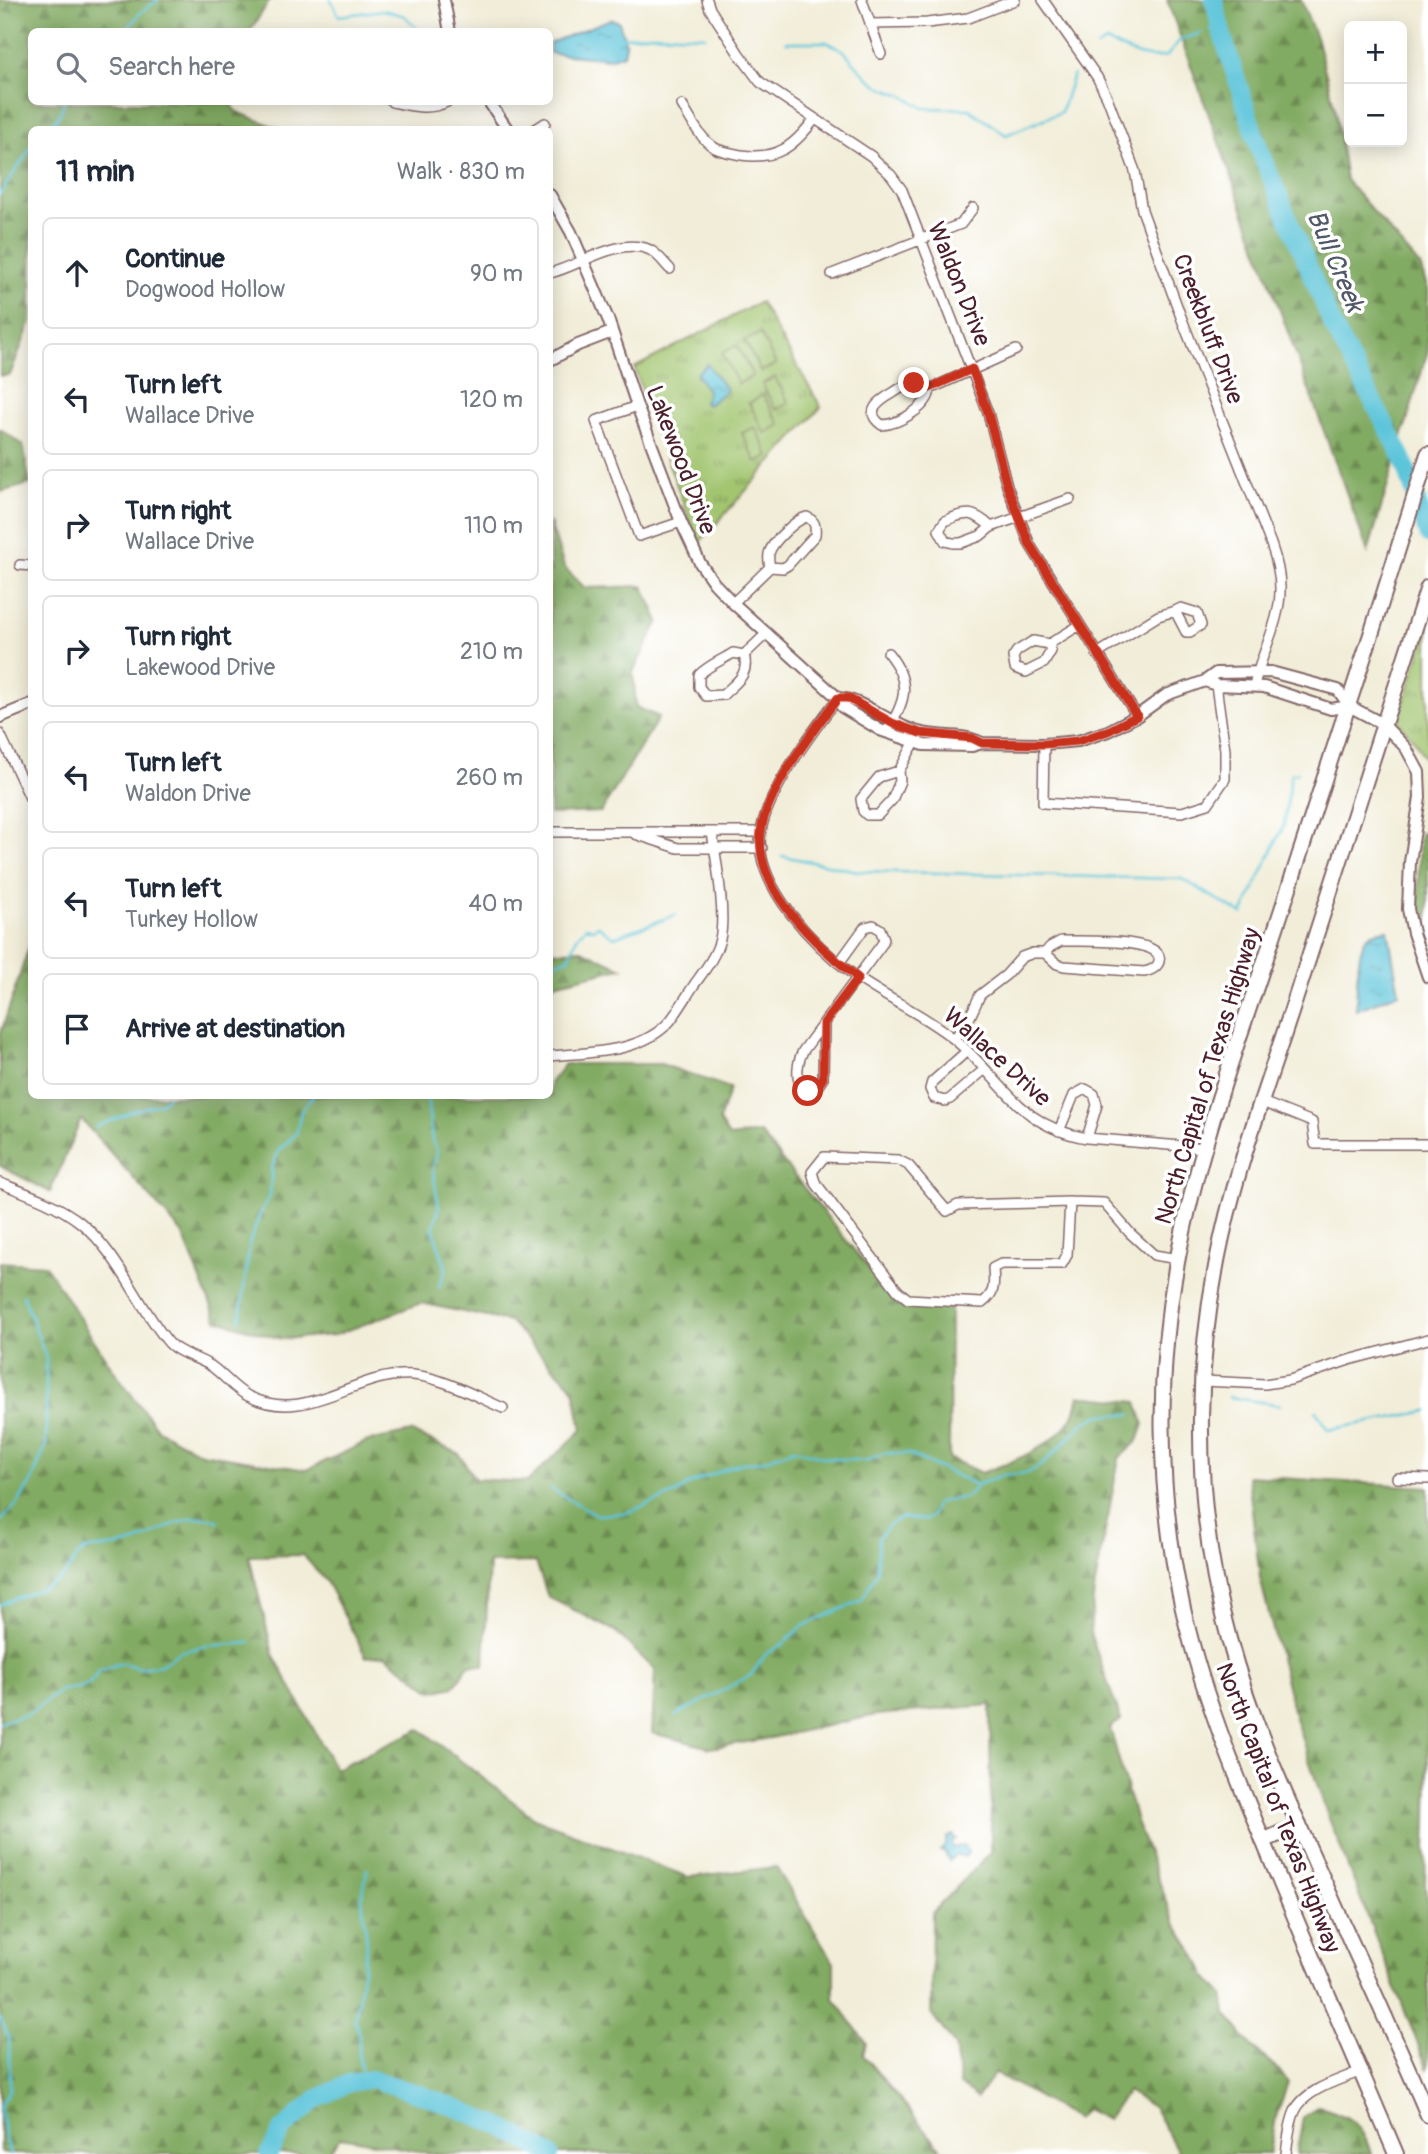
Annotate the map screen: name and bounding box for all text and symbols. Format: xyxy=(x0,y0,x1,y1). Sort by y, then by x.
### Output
map controls xyxy=(1344,21,1407,147)
button: + xyxy=(1344,21,1407,84)
search box xyxy=(28,28,553,105)
icon: search xyxy=(52,48,90,86)
text: Search here xyxy=(108,51,235,83)
button: − xyxy=(1344,84,1407,147)
text: 11 min xyxy=(56,153,135,190)
text: Walk · 830 m xyxy=(397,157,525,186)
water label: Bull Creek xyxy=(1299,205,1371,319)
street label: Waldon Drive xyxy=(921,218,997,350)
text: Continue xyxy=(125,243,225,275)
street label: Creekbluff Drive xyxy=(1166,250,1250,408)
icon: ahead xyxy=(58,254,96,292)
text: 90 m xyxy=(470,259,523,288)
text: Dogwood Hollow xyxy=(125,275,285,304)
route end xyxy=(898,367,929,398)
text: Turn left xyxy=(125,369,221,401)
icon: left xyxy=(58,380,96,418)
street label: Lakewood Drive xyxy=(639,382,723,539)
text: 120 m xyxy=(460,385,523,414)
text: Wallace Drive xyxy=(125,401,254,430)
text: Turn right xyxy=(125,495,231,527)
icon: right xyxy=(58,506,96,544)
text: 110 m xyxy=(464,511,523,540)
text: Wallace Drive xyxy=(125,527,254,556)
text: Turn right xyxy=(125,621,231,653)
icon: right xyxy=(58,632,96,670)
text: 210 m xyxy=(460,637,523,666)
text: Lakewood Drive xyxy=(125,653,275,682)
text: Turn left xyxy=(125,747,221,779)
icon: left xyxy=(58,758,96,796)
text: 260 m xyxy=(456,763,523,792)
text: Waldon Drive xyxy=(125,779,251,808)
text: Turn left xyxy=(125,873,221,905)
icon: left xyxy=(58,884,96,922)
text: 40 m xyxy=(469,889,523,918)
text: Turkey Hollow xyxy=(125,905,258,934)
street label: North Capital of Texas Highway xyxy=(1149,924,1267,1228)
street label: Wallace Drive xyxy=(937,1001,1057,1113)
icon: arrive xyxy=(58,1010,96,1048)
text: Arrive at destination xyxy=(125,1013,345,1045)
route start xyxy=(792,1075,823,1106)
street label: North Capital of Texas Highway xyxy=(1209,1659,1347,1957)

